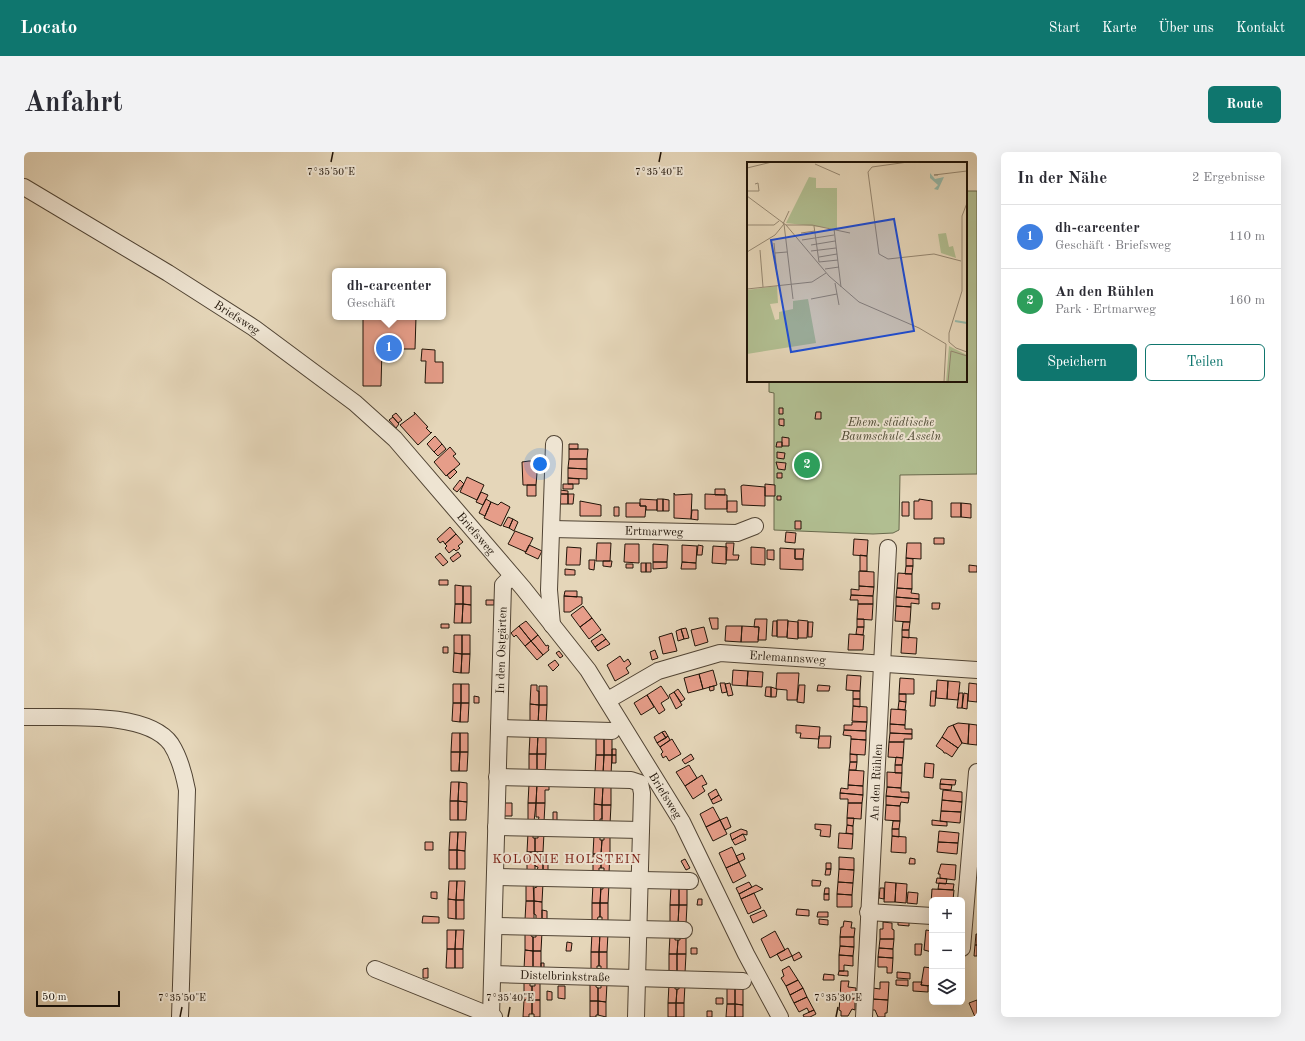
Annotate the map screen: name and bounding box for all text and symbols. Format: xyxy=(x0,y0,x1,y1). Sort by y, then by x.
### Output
text: Locato xyxy=(20,19,77,38)
text: Start xyxy=(1049,21,1080,35)
text: Karte xyxy=(1102,21,1137,35)
text: Über uns xyxy=(1159,21,1214,35)
text: Kontakt xyxy=(1236,21,1285,35)
button: Route xyxy=(1208,86,1281,123)
text: Anfahrt xyxy=(24,90,123,118)
inset map xyxy=(747,162,967,382)
text: 7°35'50"E xyxy=(307,167,355,177)
text: 7°35'40"E xyxy=(635,167,683,177)
text: In der Nähe xyxy=(1017,170,1107,187)
text: 2 Ergebnisse xyxy=(1192,171,1265,184)
text: dh-carcenter xyxy=(1055,221,1140,236)
text: 1 xyxy=(1026,230,1034,243)
text: 110 m xyxy=(1228,230,1265,243)
text: Geschäft · Briefsweg xyxy=(1055,239,1171,252)
popup xyxy=(332,268,446,320)
text: dh-carcenter xyxy=(347,279,431,294)
text: An den Rühlen xyxy=(1055,285,1154,300)
text: 2 xyxy=(1026,294,1034,307)
text: 160 m xyxy=(1228,294,1265,307)
text: Geschäft xyxy=(347,297,396,310)
street label: Briefsweg xyxy=(212,299,262,338)
text: Park · Ertmarweg xyxy=(1055,303,1156,316)
pin: 1 xyxy=(376,333,402,363)
button: Speichern xyxy=(1017,344,1137,381)
button: Teilen xyxy=(1145,344,1265,381)
park label: Ehem. städtische Baumschule Asseln xyxy=(840,416,941,443)
pin: 2 xyxy=(794,450,820,480)
your location xyxy=(530,454,550,474)
street label: Briefsweg xyxy=(454,511,497,558)
street label: Ertmarweg xyxy=(625,526,684,539)
street label: In den Ostgärten xyxy=(495,606,509,694)
street label: Erlemannsweg xyxy=(749,650,826,667)
street label: An den Rühlen xyxy=(869,743,885,821)
street label: Briefsweg xyxy=(646,771,684,822)
district label: KOLONIE HOLSTEIN xyxy=(492,853,642,866)
map controls xyxy=(929,897,965,1005)
button: + xyxy=(929,897,965,933)
button: − xyxy=(929,933,965,969)
button: layers xyxy=(929,969,965,1005)
street label: Distelbrinkstraße xyxy=(520,970,611,984)
scale bar xyxy=(36,989,120,1008)
text: 50 m xyxy=(42,992,67,1003)
text: 7°35'50"E xyxy=(158,993,206,1003)
text: 7°35'40"E xyxy=(486,993,534,1003)
text: 7°35'30"E xyxy=(814,993,862,1003)

